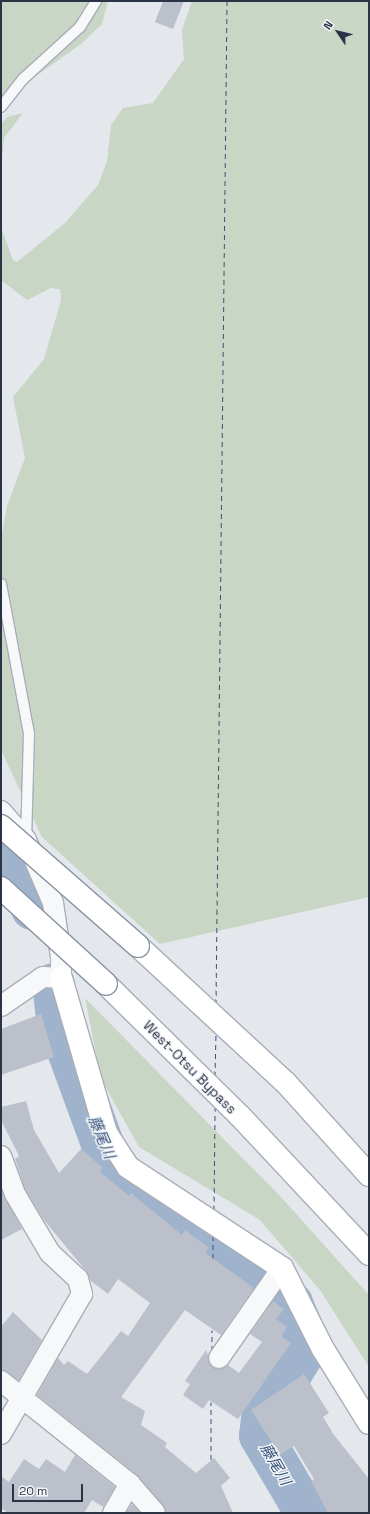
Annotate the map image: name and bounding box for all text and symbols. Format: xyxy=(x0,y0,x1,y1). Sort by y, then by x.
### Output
north arrow xyxy=(318,12,358,52)
text: N xyxy=(320,18,336,32)
street label: West-Otsu Bypass xyxy=(140,1017,240,1117)
water label: 藤尾川 xyxy=(85,1113,119,1161)
water label: 藤尾川 xyxy=(257,1440,295,1488)
scale bar xyxy=(14,1476,85,1502)
text: 20 m xyxy=(19,1483,47,1499)

